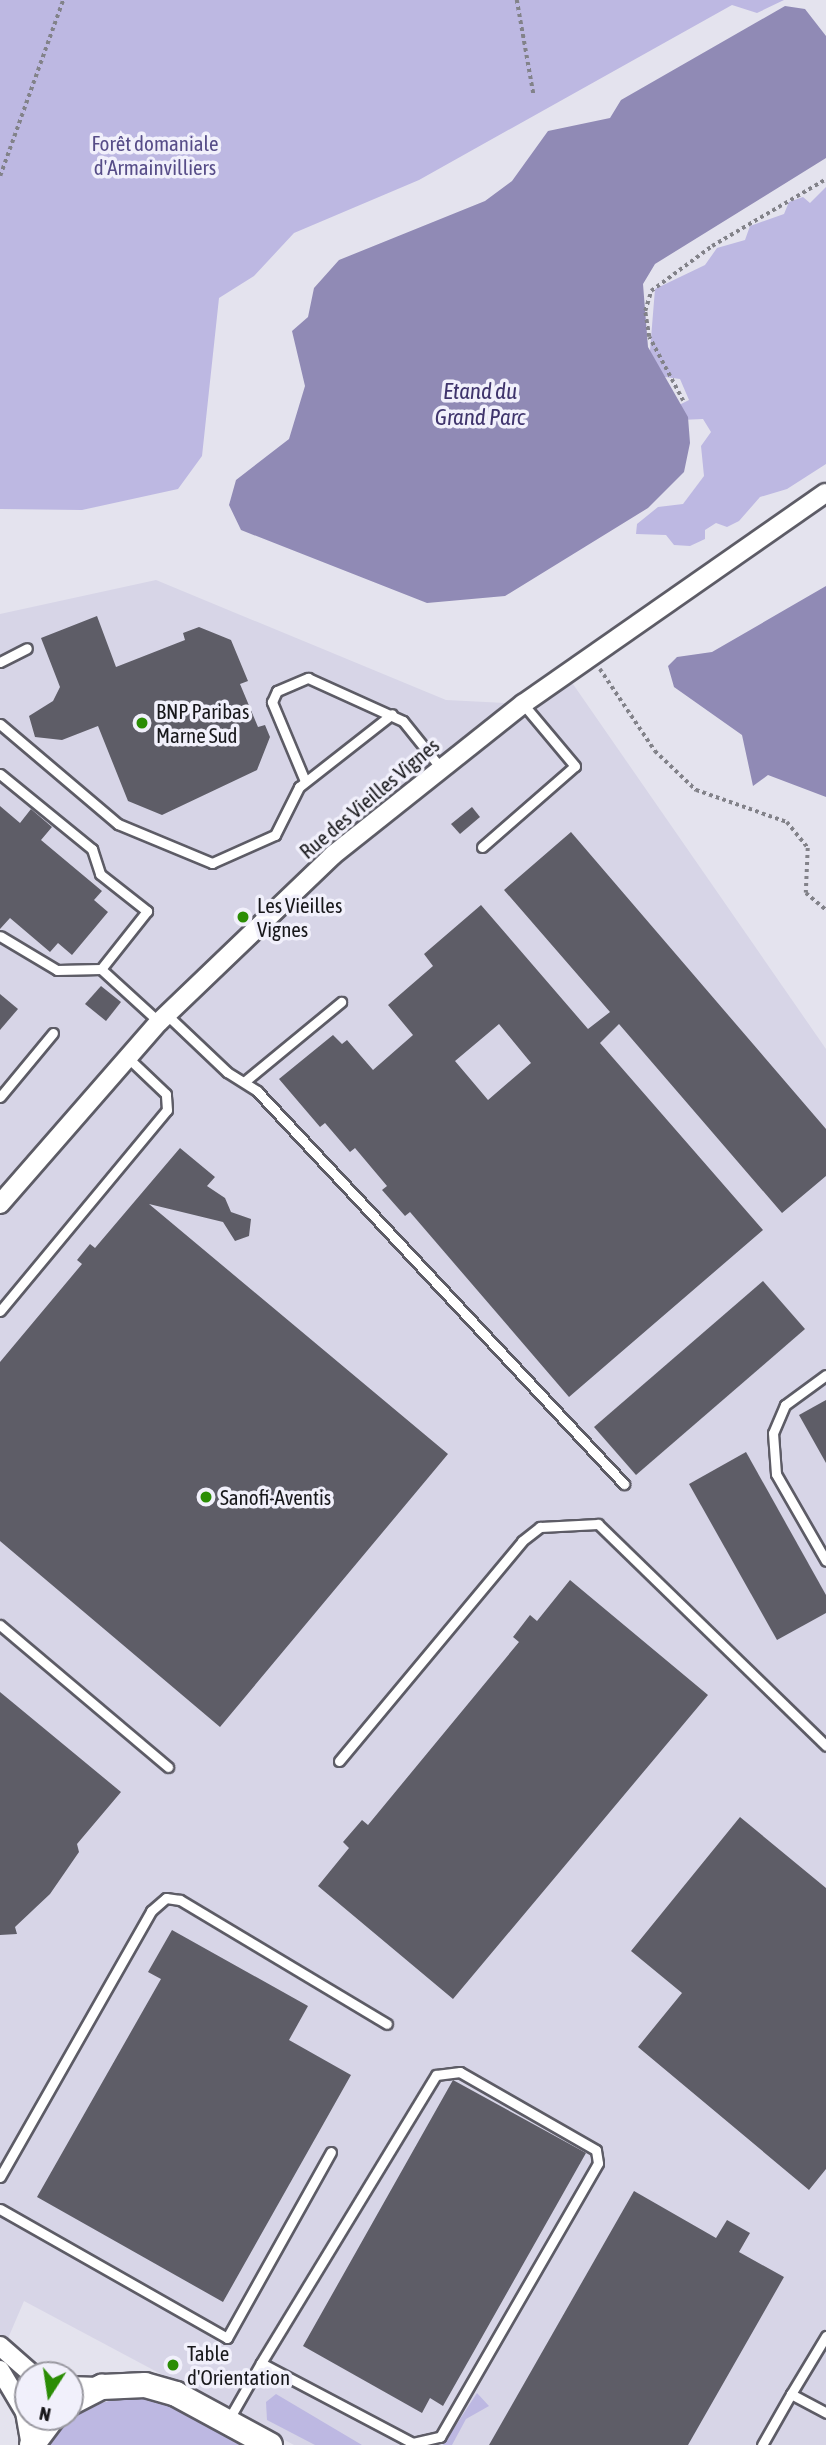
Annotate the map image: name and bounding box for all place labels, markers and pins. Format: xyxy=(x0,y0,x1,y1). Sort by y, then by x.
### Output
place label: BNP Paribas Marne Sud xyxy=(156,698,249,748)
marker: BNP Paribas Marne Sud xyxy=(134,715,150,731)
place label: Les Vieilles Vignes xyxy=(257,892,342,942)
marker: Les Vieilles Vignes xyxy=(235,909,251,925)
place label: Sanofi-Aventis xyxy=(220,1484,331,1510)
marker: Sanofi-Aventis xyxy=(198,1489,214,1505)
place label: Table d'Orientation xyxy=(187,2340,290,2390)
marker: Table d'Orientation xyxy=(165,2357,181,2373)

